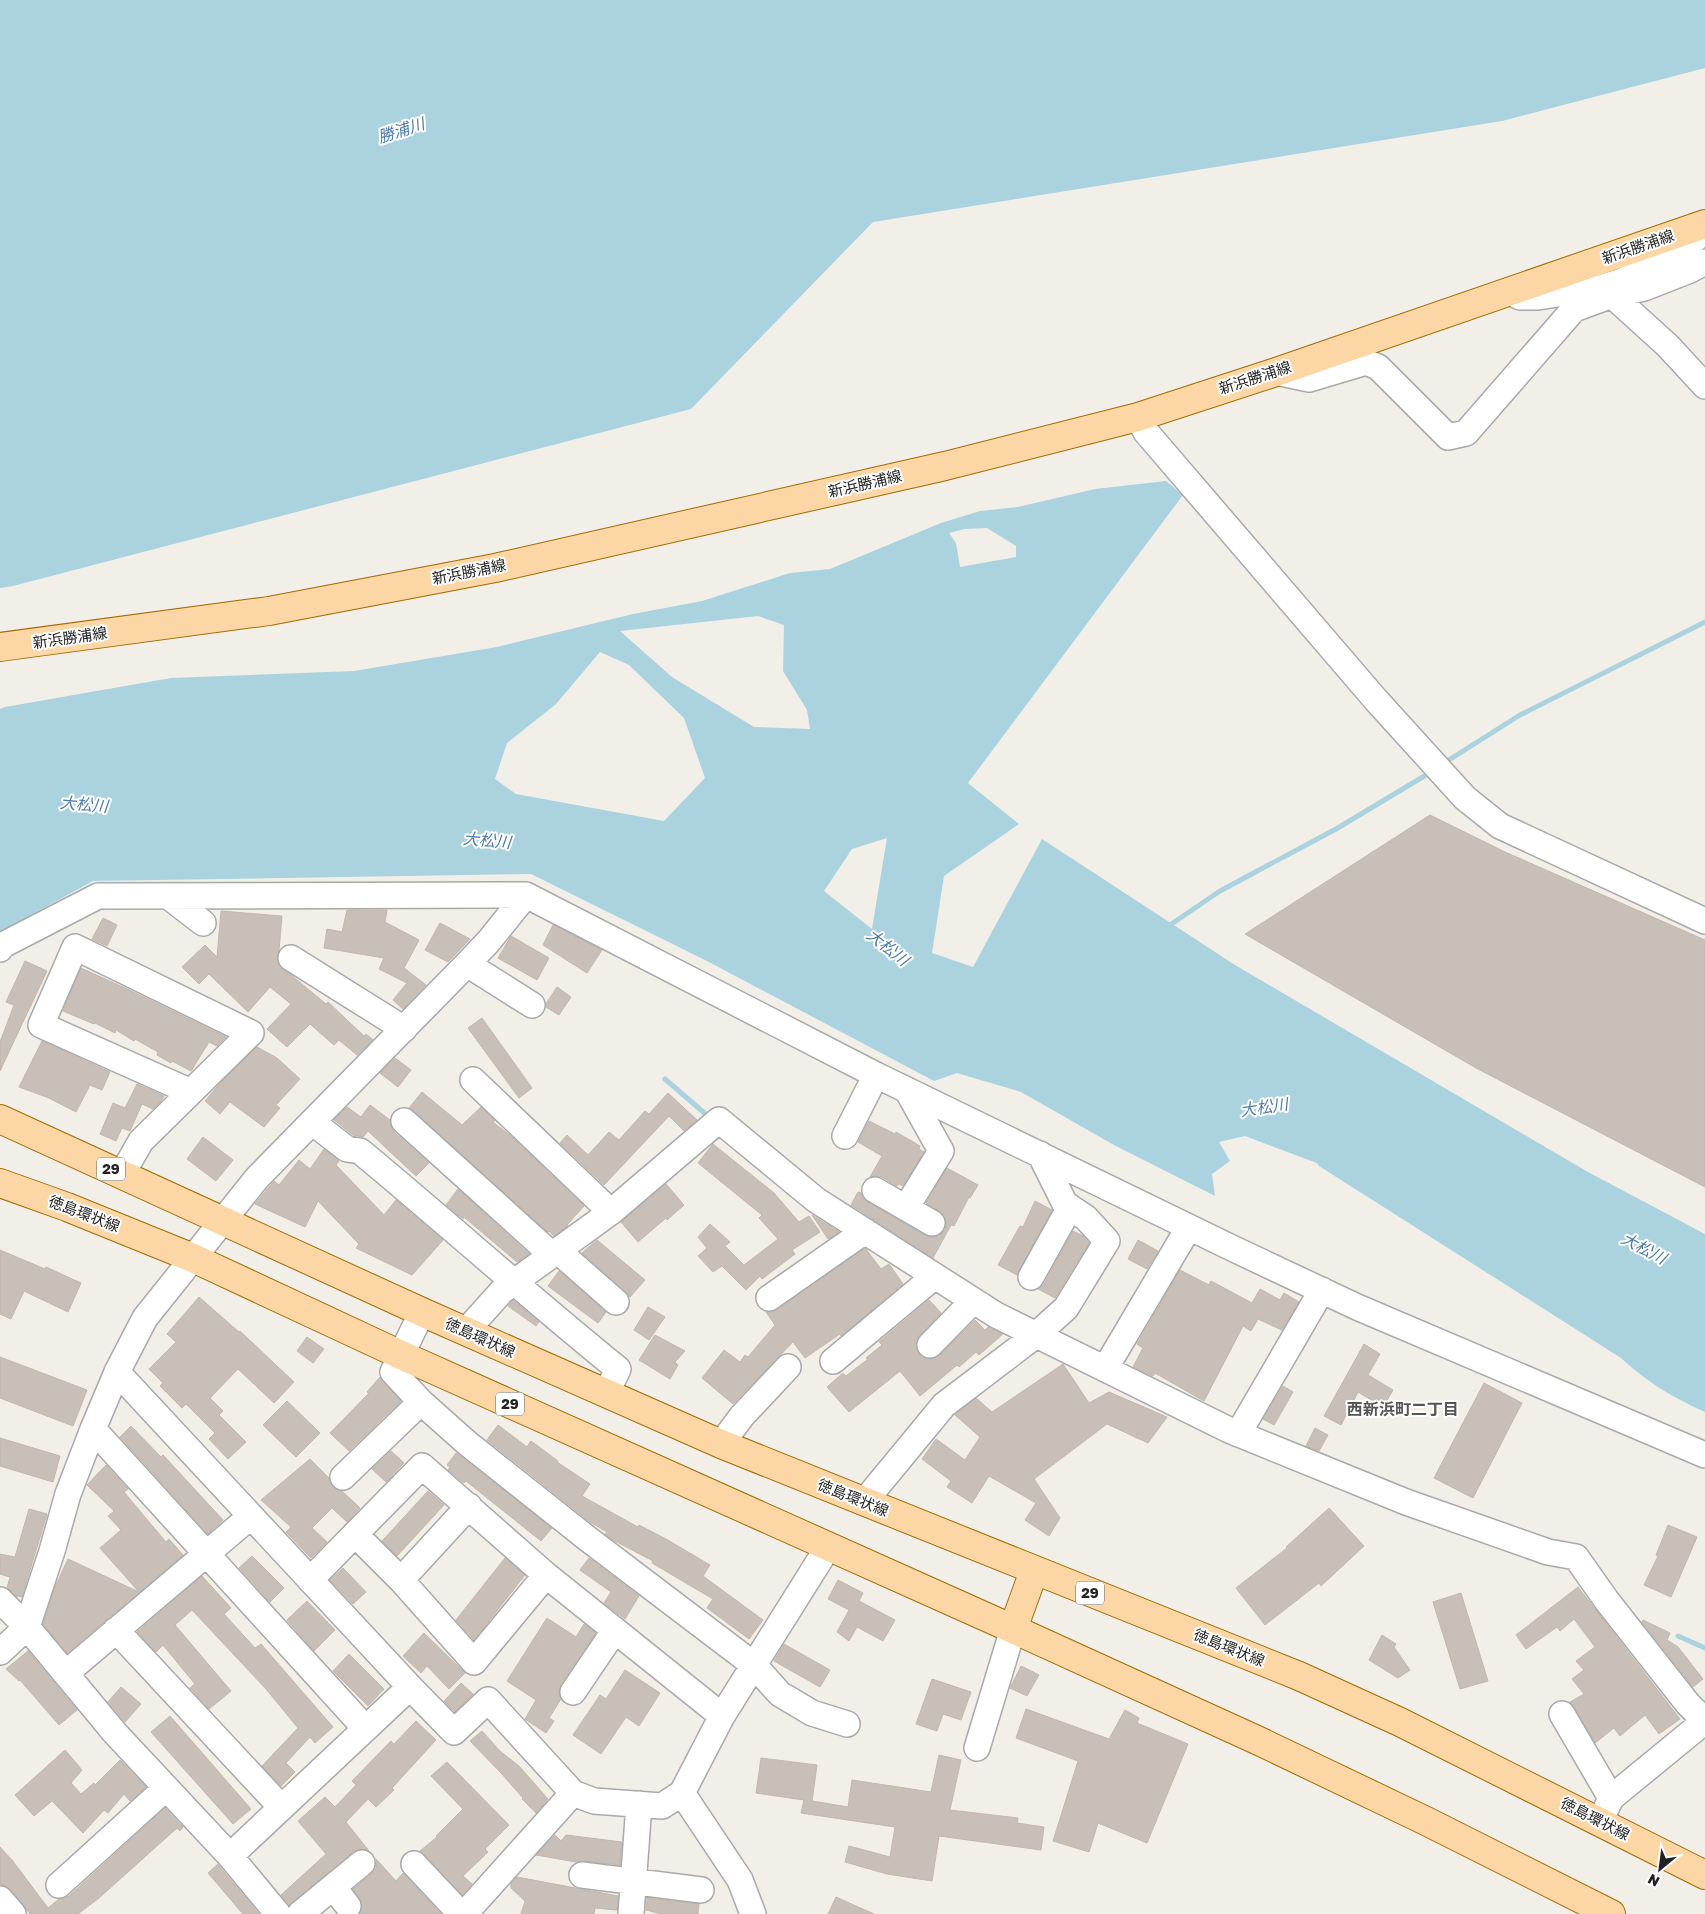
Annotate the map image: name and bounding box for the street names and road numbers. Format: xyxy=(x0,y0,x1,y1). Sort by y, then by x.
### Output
street label: 新浜勝浦線 xyxy=(1599,225,1676,267)
street label: 新浜勝浦線 xyxy=(1216,357,1293,397)
street label: 新浜勝浦線 xyxy=(826,466,903,500)
street label: 新浜勝浦線 xyxy=(430,555,507,587)
street label: 新浜勝浦線 xyxy=(31,623,108,651)
road number: 29 xyxy=(97,1158,125,1180)
street label: 徳島環状線 xyxy=(46,1191,123,1235)
street label: 徳島環状線 xyxy=(442,1314,518,1361)
road number: 29 xyxy=(496,1392,524,1416)
street label: 徳島環状線 xyxy=(815,1475,892,1519)
road number: 29 xyxy=(1076,1582,1104,1605)
street label: 徳島環状線 xyxy=(1191,1625,1268,1669)
street label: 徳島環状線 xyxy=(1558,1793,1633,1843)

